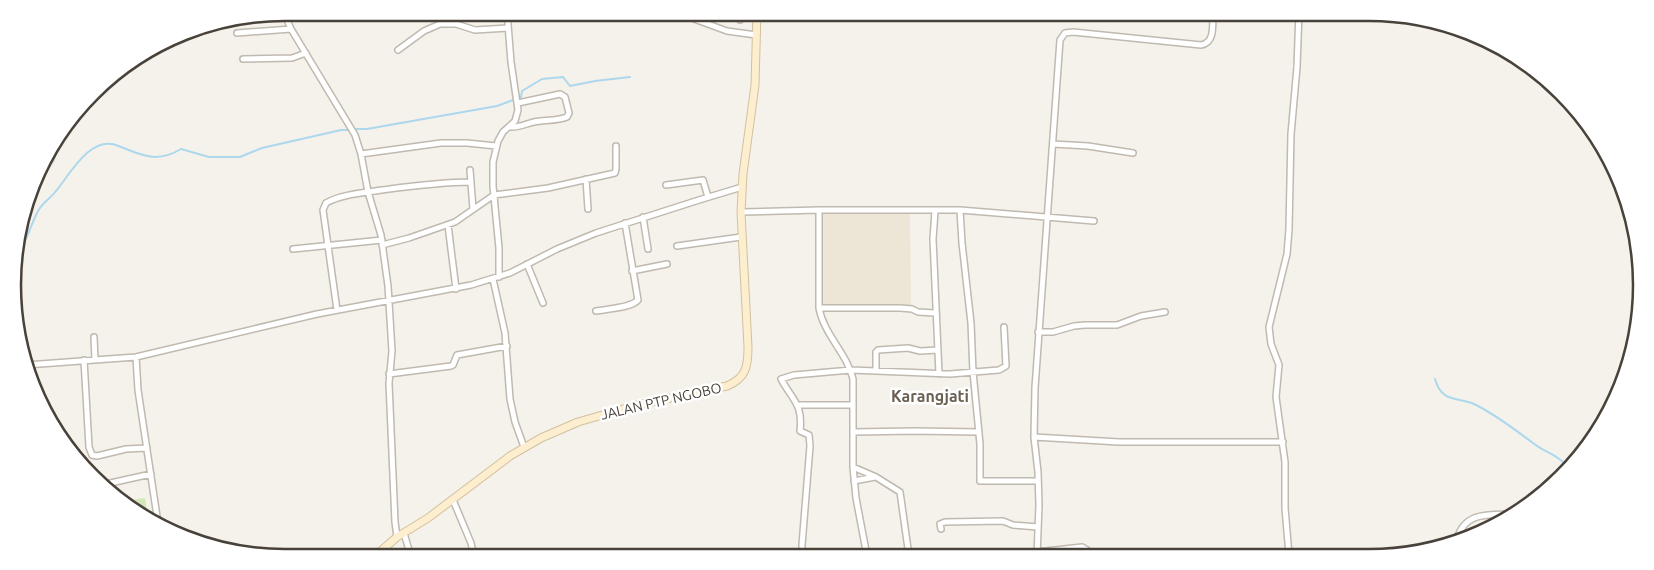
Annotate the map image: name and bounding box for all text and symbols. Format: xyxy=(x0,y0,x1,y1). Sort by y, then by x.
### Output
street label: JALAN PTP NGOBO xyxy=(599,379,723,423)
district label: Karangjati xyxy=(891,387,969,405)

